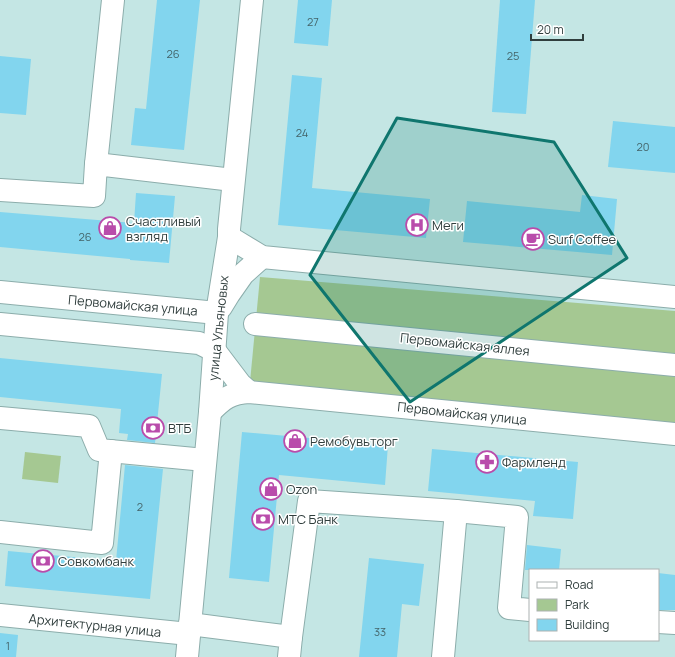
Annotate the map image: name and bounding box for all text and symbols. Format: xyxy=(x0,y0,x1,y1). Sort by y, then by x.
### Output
house number: 27 xyxy=(307,14,319,29)
scale bar xyxy=(531,16,583,42)
text: 20 m xyxy=(537,21,564,38)
house number: 26 xyxy=(166,46,180,61)
house number: 25 xyxy=(507,48,519,63)
house number: 24 xyxy=(296,125,308,140)
house number: 20 xyxy=(637,139,649,154)
place label: Счастливый взгляд xyxy=(126,212,201,245)
hospital icon: Меги xyxy=(404,212,430,238)
shop icon: Счастливый взгляд xyxy=(97,215,123,241)
place label: Меги xyxy=(432,216,464,234)
cafe icon: Surf Coffee xyxy=(520,226,546,252)
house number: 26 xyxy=(78,229,92,244)
place label: Surf Coffee xyxy=(548,230,617,248)
street label: улица Ульяновых xyxy=(204,274,232,382)
street label: Первомайская улица xyxy=(68,290,198,320)
street label: Первомайская аллея xyxy=(399,328,531,360)
street label: Первомайская улица xyxy=(396,397,528,429)
bank icon: ВТБ xyxy=(140,415,166,441)
place label: ВТБ xyxy=(168,419,191,437)
shop icon: Ремобувьторг xyxy=(282,428,308,454)
place label: Ремобувьторг xyxy=(310,432,398,450)
pharmacy icon: Фармленд xyxy=(474,449,500,475)
place label: Фармленд xyxy=(502,453,566,471)
shop icon: Ozon xyxy=(258,476,284,502)
place label: Ozon xyxy=(286,480,317,498)
house number: 2 xyxy=(137,499,143,514)
bank icon: МТС Банк xyxy=(250,506,276,532)
place label: МТС Банк xyxy=(278,510,338,528)
bank icon: Совкомбанк xyxy=(30,548,56,574)
place label: Совкомбанк xyxy=(58,552,134,570)
legend xyxy=(529,569,659,641)
text: Road xyxy=(565,576,593,593)
text: Park xyxy=(565,596,590,613)
street label: Архитектурная улица xyxy=(28,609,162,641)
text: Building xyxy=(565,616,609,633)
house number: 33 xyxy=(374,624,386,639)
house number: 1 xyxy=(6,638,10,653)

